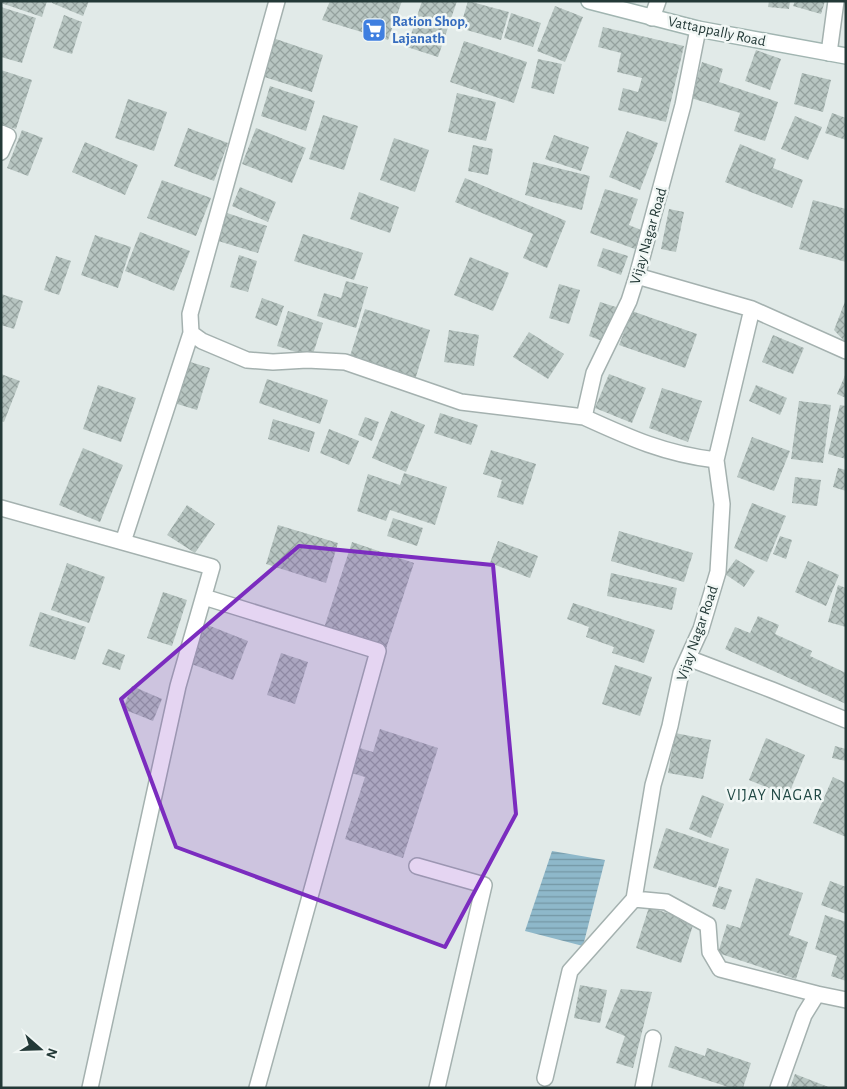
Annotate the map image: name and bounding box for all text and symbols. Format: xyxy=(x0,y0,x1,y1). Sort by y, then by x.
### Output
place label: Ration Shop, Lajanath xyxy=(392,14,468,46)
street label: Vattappally Road xyxy=(667,14,767,49)
supermarket icon: Ration Shop, Lajanath xyxy=(361,17,387,43)
street label: Vijay Nagar Road xyxy=(628,186,669,286)
street label: Vijay Nagar Road xyxy=(674,583,721,683)
district label: VIJAY NAGAR xyxy=(727,787,823,803)
north arrow xyxy=(15,1024,65,1074)
text: N xyxy=(43,1046,60,1060)

